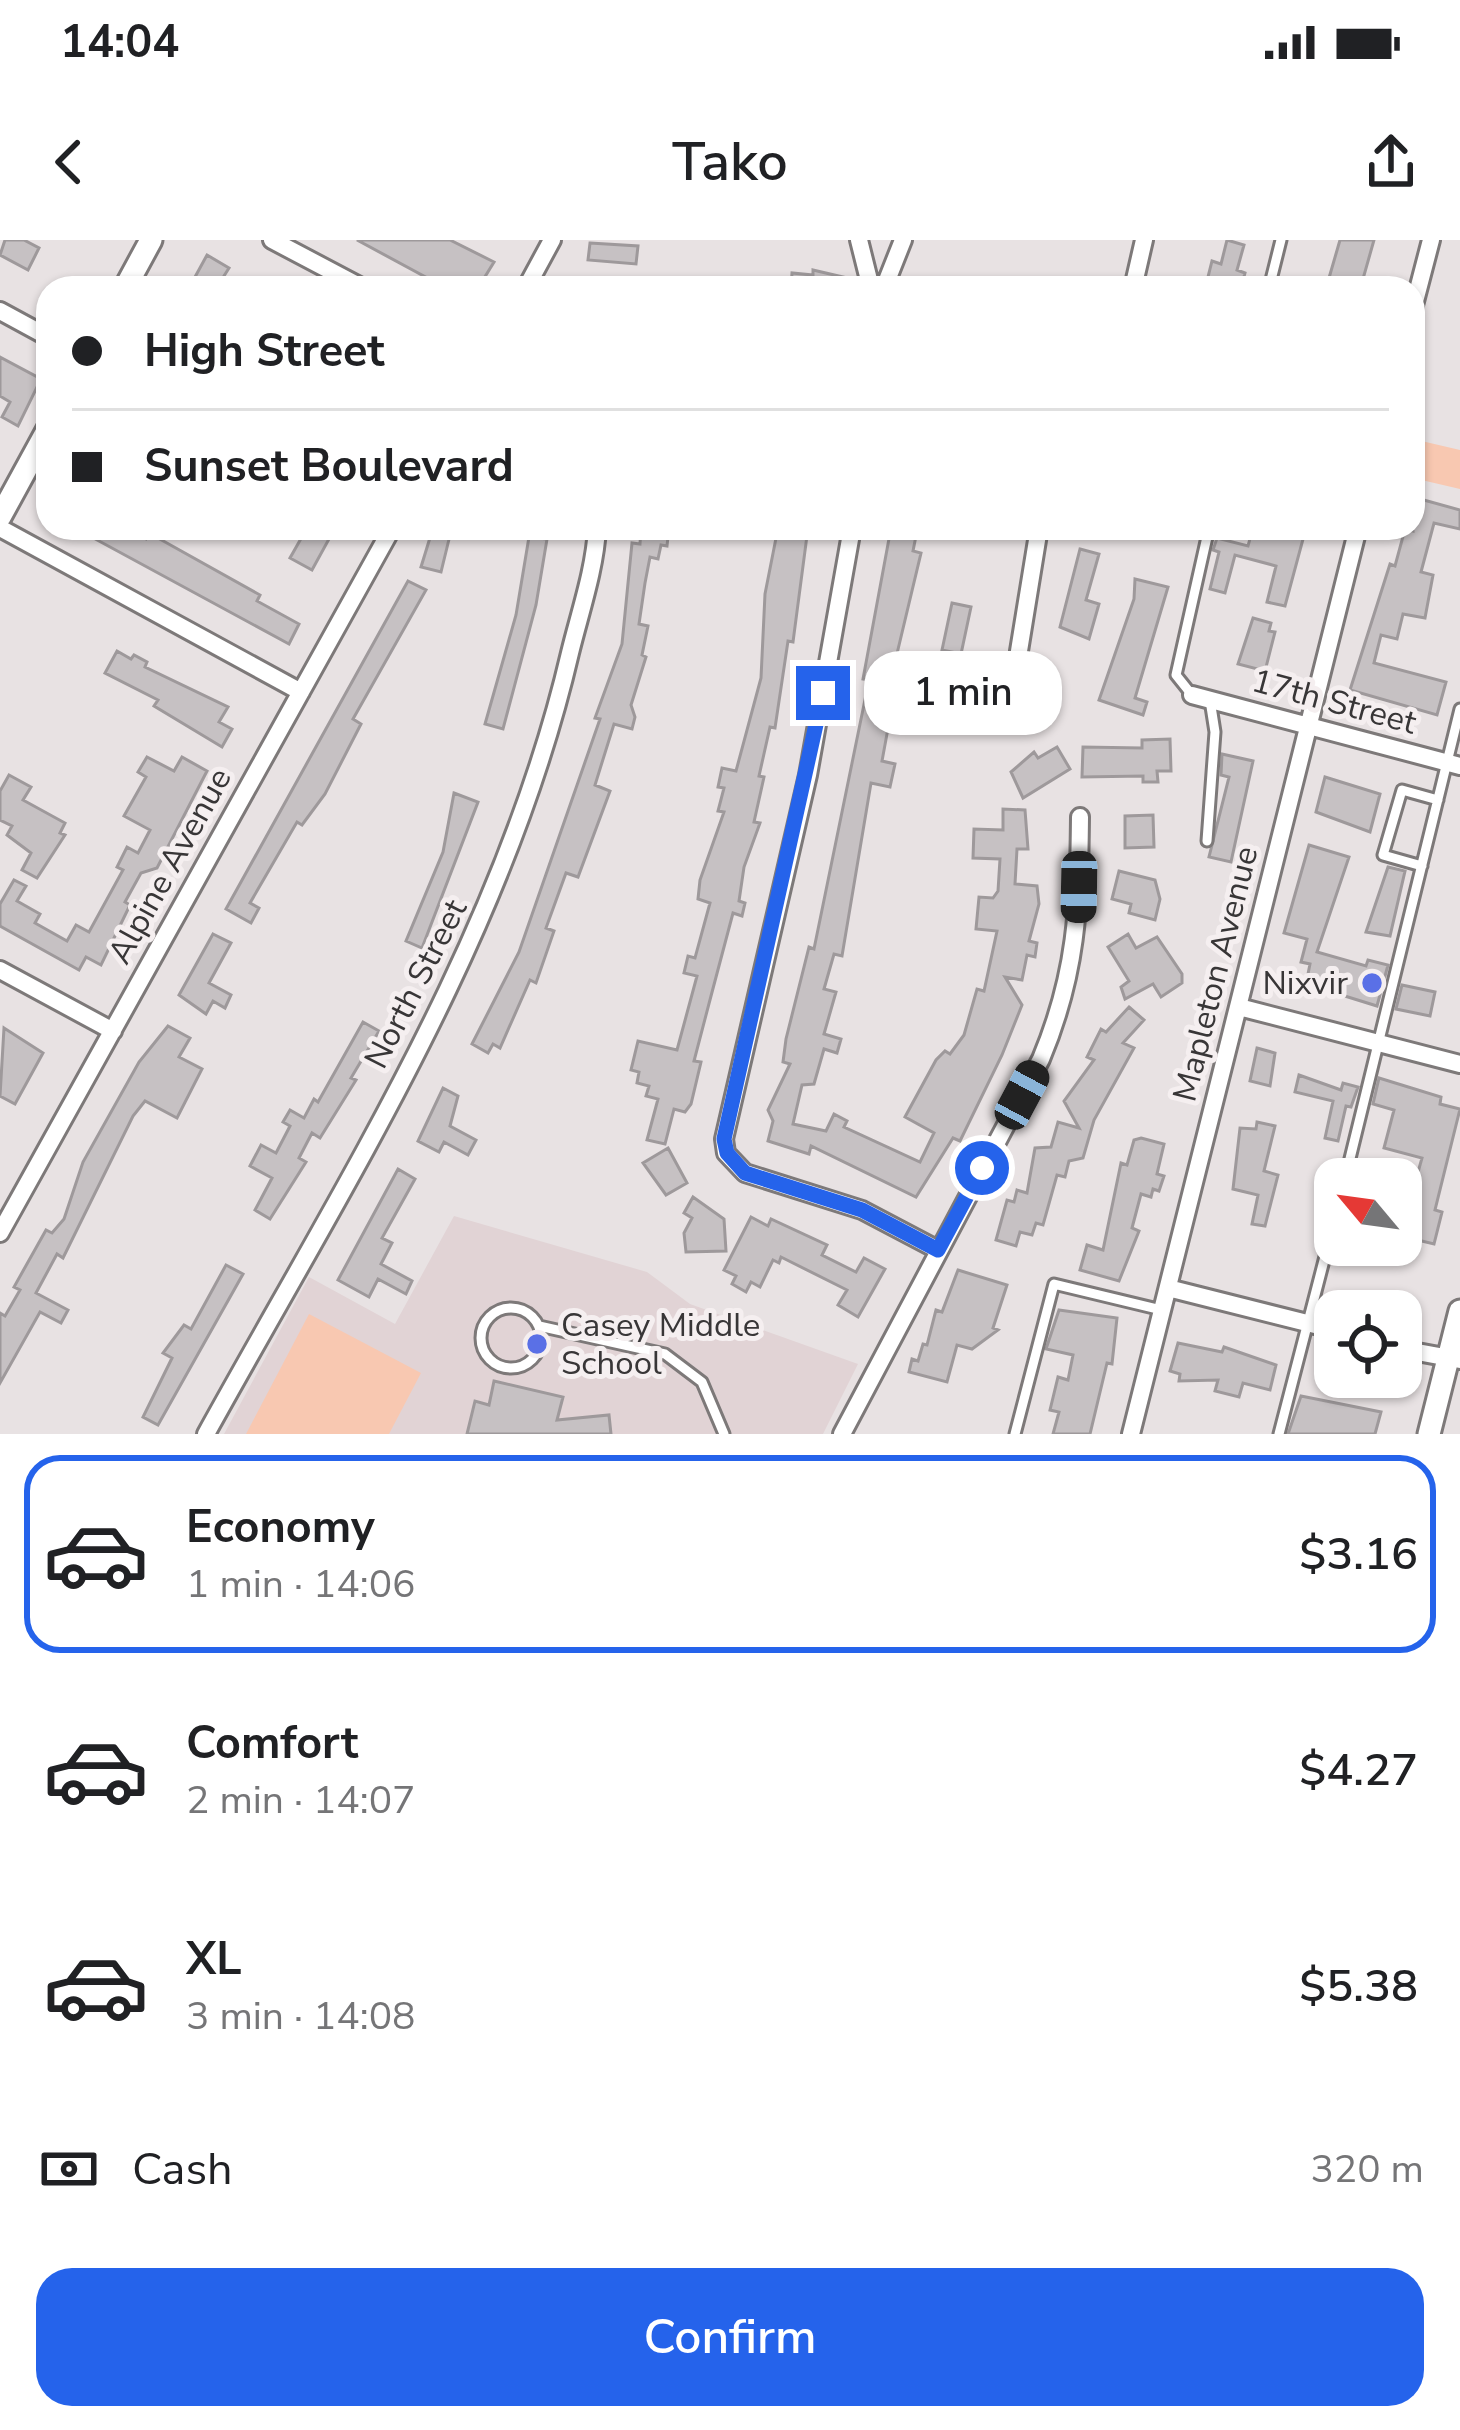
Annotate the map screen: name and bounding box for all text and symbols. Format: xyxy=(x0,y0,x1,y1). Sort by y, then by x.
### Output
text: 14:04 xyxy=(60,12,179,73)
text: Tako xyxy=(672,125,788,199)
icon: back xyxy=(36,129,102,195)
icon: share xyxy=(1358,129,1424,195)
text: High Street xyxy=(144,321,385,382)
text: Sunset Boulevard xyxy=(144,436,514,497)
callout: 1 min xyxy=(865,651,1063,735)
street label: 17th Street xyxy=(1247,658,1422,746)
route end xyxy=(796,666,850,720)
text: 1 min xyxy=(913,666,1013,719)
street label: Alpine Avenue xyxy=(98,760,242,972)
street label: Mapleton Avenue xyxy=(1163,842,1269,1106)
car xyxy=(1060,851,1098,923)
street label: North Street xyxy=(354,891,478,1076)
place label: Nixvir xyxy=(1262,961,1348,1006)
marker: Nixvir xyxy=(1359,970,1385,996)
car xyxy=(989,1055,1055,1135)
route start xyxy=(955,1141,1009,1195)
north arrow xyxy=(1314,1158,1422,1266)
map controls xyxy=(1314,1158,1422,1398)
button: locate xyxy=(1314,1290,1422,1398)
place label: Casey Middle School xyxy=(561,1303,760,1386)
marker: Casey Middle School xyxy=(524,1331,550,1357)
text: Economy xyxy=(186,1497,375,1558)
icon: car xyxy=(42,1500,150,1608)
text: $3.16 xyxy=(1299,1524,1418,1585)
text: 1 min · 14:06 xyxy=(186,1558,415,1611)
text: Comfort xyxy=(186,1713,358,1774)
icon: car xyxy=(42,1716,150,1824)
text: $4.27 xyxy=(1299,1740,1418,1801)
text: 2 min · 14:07 xyxy=(186,1774,415,1827)
text: XL xyxy=(186,1929,242,1990)
icon: car xyxy=(42,1932,150,2040)
text: $5.38 xyxy=(1299,1956,1418,2017)
text: 3 min · 14:08 xyxy=(186,1990,415,2043)
icon: cash xyxy=(36,2136,102,2202)
text: Cash xyxy=(132,2139,233,2200)
text: 320 m xyxy=(1310,2143,1424,2196)
button: Confirm xyxy=(36,2268,1424,2406)

